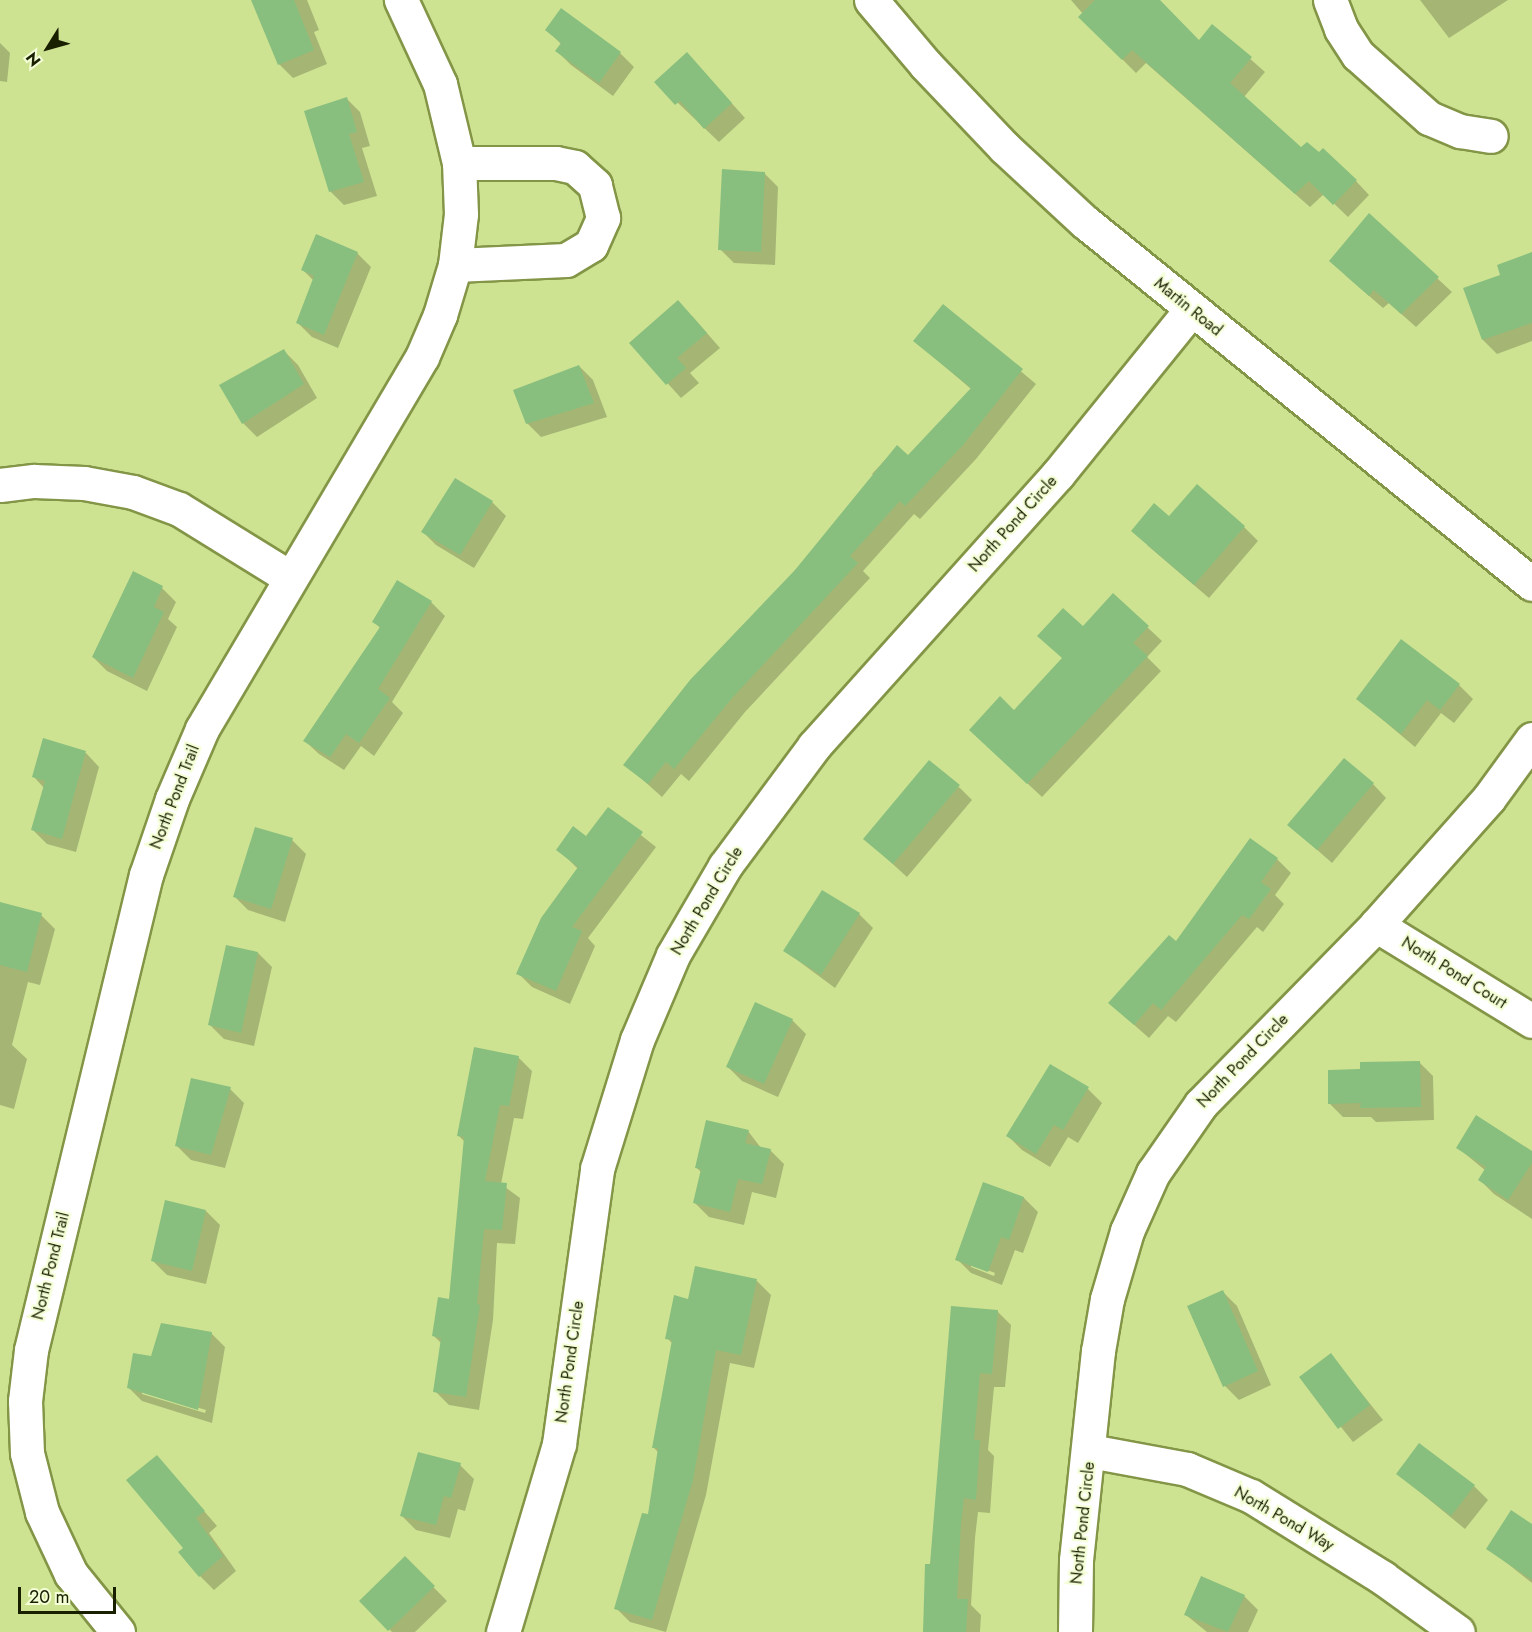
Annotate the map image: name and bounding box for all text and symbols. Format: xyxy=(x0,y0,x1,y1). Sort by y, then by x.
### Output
north arrow xyxy=(18,18,78,78)
text: N xyxy=(20,47,46,71)
street label: Martin Road xyxy=(1150,274,1226,340)
street label: North Pond Circle xyxy=(965,472,1061,576)
street label: North Pond Trail xyxy=(146,742,204,852)
street label: North Pond Circle xyxy=(667,843,747,959)
street label: North Pond Court xyxy=(1398,933,1510,1013)
street label: North Pond Circle xyxy=(1193,1010,1293,1112)
street label: North Pond Trail xyxy=(28,1210,74,1322)
street label: North Pond Circle xyxy=(552,1300,588,1424)
street label: North Pond Circle xyxy=(1067,1461,1099,1585)
street label: North Pond Way xyxy=(1231,1483,1337,1555)
scale bar xyxy=(21,1575,118,1613)
text: 20 m xyxy=(29,1584,69,1610)

